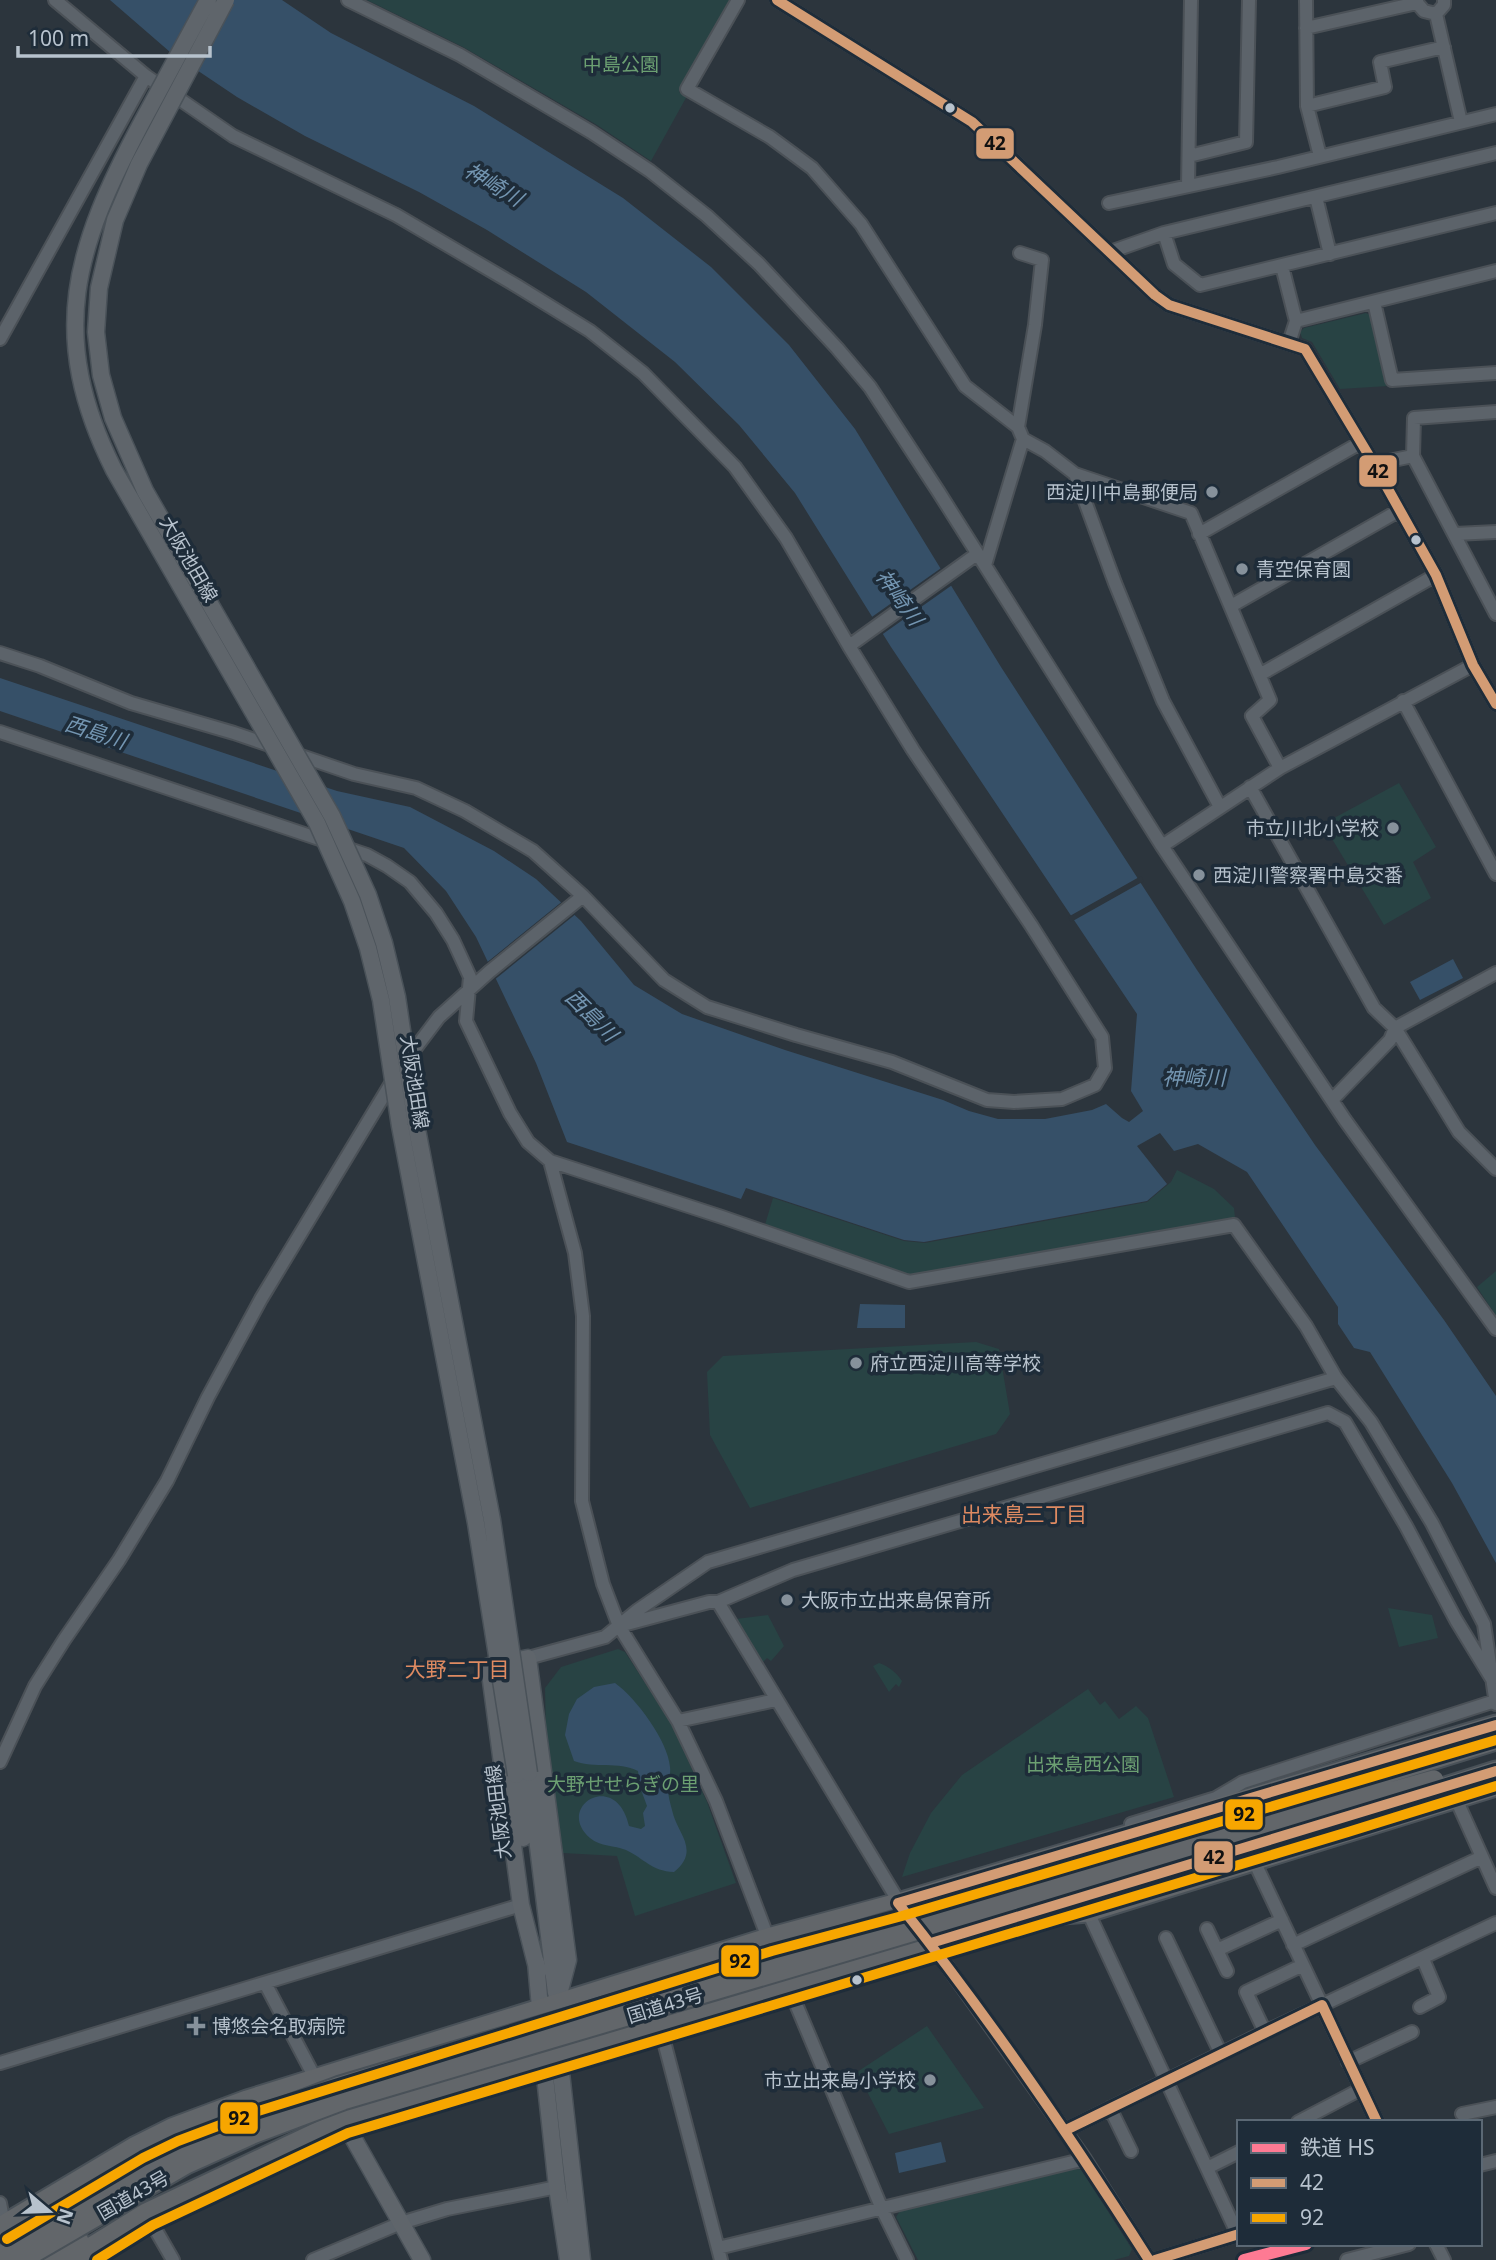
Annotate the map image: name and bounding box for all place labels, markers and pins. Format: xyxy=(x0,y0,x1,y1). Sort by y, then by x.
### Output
unlabelled marker xyxy=(943,101,957,115)
place label: 西淀川中島郵便局 xyxy=(1046,479,1198,505)
marker: 西淀川中島郵便局 xyxy=(1204,484,1220,500)
unlabelled marker xyxy=(1409,533,1423,547)
place label: 青空保育園 xyxy=(1256,556,1351,582)
marker: 青空保育園 xyxy=(1234,561,1250,577)
place label: 市立川北小学校 xyxy=(1246,815,1379,841)
marker: 市立川北小学校 xyxy=(1385,820,1401,836)
place label: 西淀川警察署中島交番 xyxy=(1213,862,1403,888)
marker: 西淀川警察署中島交番 xyxy=(1191,867,1207,883)
place label: 府立西淀川高等学校 xyxy=(870,1350,1041,1376)
marker: 府立西淀川高等学校 xyxy=(848,1355,864,1371)
place label: 大阪市立出来島保育所 xyxy=(801,1587,991,1613)
marker: 大阪市立出来島保育所 xyxy=(779,1592,795,1608)
unlabelled marker xyxy=(850,1973,864,1987)
place label: 博悠会名取病院 xyxy=(212,2013,345,2039)
marker: 博悠会名取病院 xyxy=(186,2016,206,2036)
place label: 市立出来島小学校 xyxy=(764,2067,916,2093)
marker: 市立出来島小学校 xyxy=(922,2072,938,2088)

